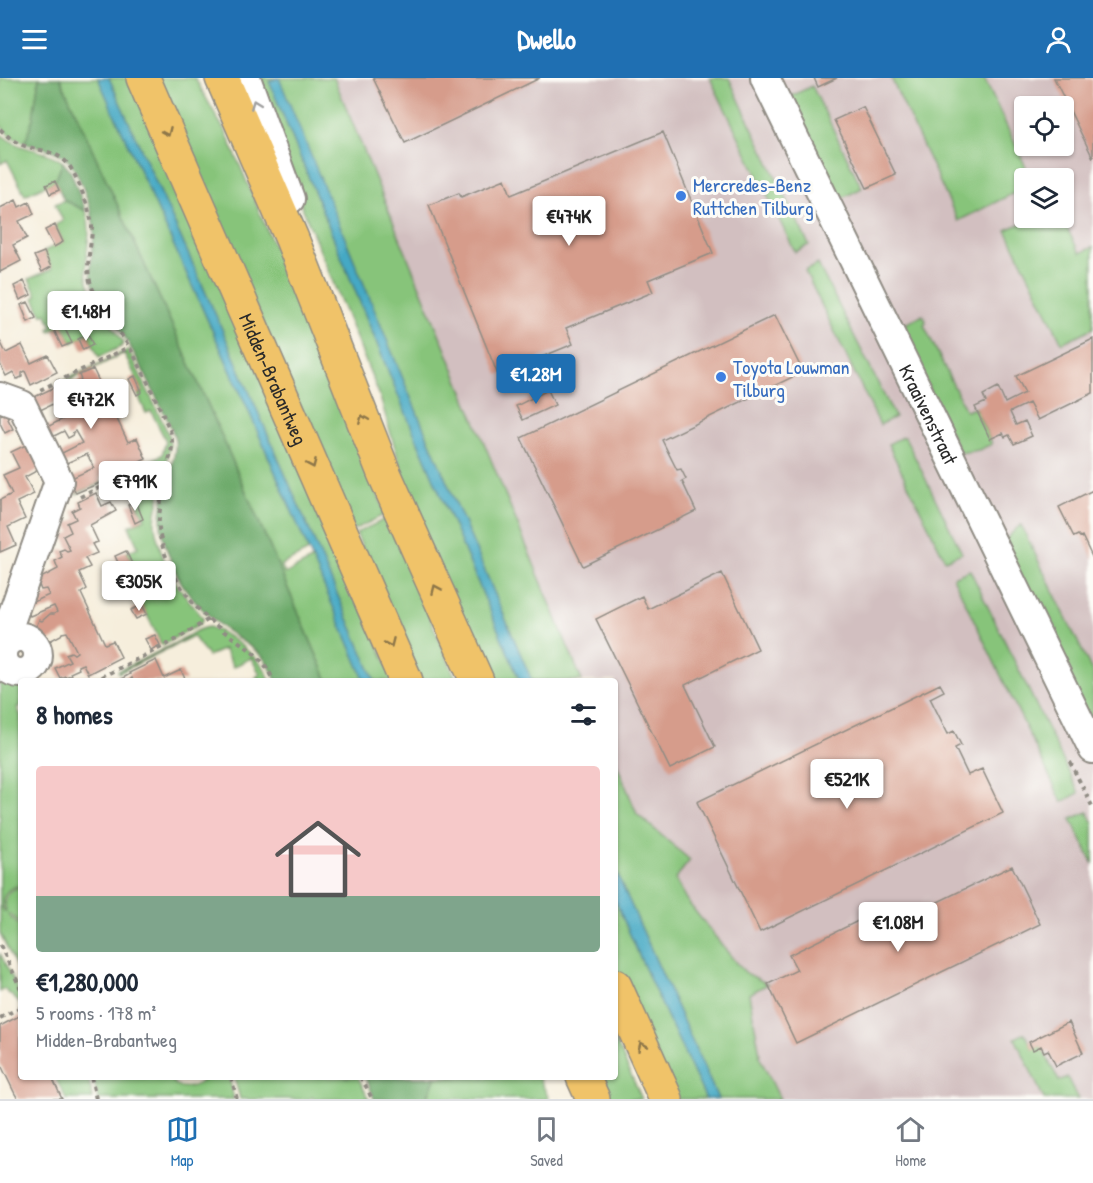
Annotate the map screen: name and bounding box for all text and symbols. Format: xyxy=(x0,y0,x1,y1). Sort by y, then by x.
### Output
text: Dwello xyxy=(517,21,576,57)
icon: menu xyxy=(18,23,51,56)
icon: person xyxy=(1042,23,1075,56)
map controls xyxy=(1014,96,1074,228)
button: locate xyxy=(1014,96,1074,156)
one-way arrow xyxy=(249,99,262,110)
one-way arrow xyxy=(159,125,171,136)
button: layers xyxy=(1014,168,1074,228)
place label: Mercredes-Benz Ruttchen Tilburg xyxy=(693,171,814,221)
marker: Mercredes-Benz Ruttchen Tilburg xyxy=(674,189,688,203)
pin: €474K xyxy=(527,196,611,247)
text: €474K xyxy=(547,202,591,229)
pin: €1.48M xyxy=(37,291,135,342)
text: €1.48M xyxy=(61,297,111,324)
street label: Midden-Brabantweg xyxy=(234,309,315,449)
place label: Toyota Louwman Tilburg xyxy=(733,353,850,403)
pin: €1.28M xyxy=(487,354,585,405)
street label: Kraaivenstraat xyxy=(893,359,966,470)
text: €1.28M xyxy=(510,360,562,387)
marker: Toyota Louwman Tilburg xyxy=(714,370,728,384)
pin: €472K xyxy=(49,379,133,430)
text: €472K xyxy=(68,385,114,412)
one-way arrow xyxy=(358,414,370,425)
one-way arrow xyxy=(305,458,317,469)
pin: €791K xyxy=(93,461,177,512)
text: €791K xyxy=(113,467,157,494)
pin: €305K xyxy=(97,561,181,612)
text: €305K xyxy=(116,567,162,594)
one-way arrow xyxy=(432,585,444,596)
one-way arrow xyxy=(383,637,395,648)
text: 8 homes xyxy=(36,697,113,732)
icon: filters xyxy=(567,698,600,731)
pin: €521K xyxy=(805,759,889,810)
text: €521K xyxy=(824,765,870,792)
icon: home xyxy=(264,805,372,913)
pin: €1.08M xyxy=(849,902,947,953)
text: €1.08M xyxy=(873,908,923,935)
text: €1,280,000 xyxy=(36,964,138,999)
text: 5 rooms · 178 m² xyxy=(36,999,156,1026)
text: Midden-Brabantweg xyxy=(36,1026,177,1053)
one-way arrow xyxy=(637,1041,649,1052)
tab: Map xyxy=(166,1113,199,1171)
tab: Saved xyxy=(530,1113,563,1171)
tab: Home xyxy=(894,1113,927,1171)

